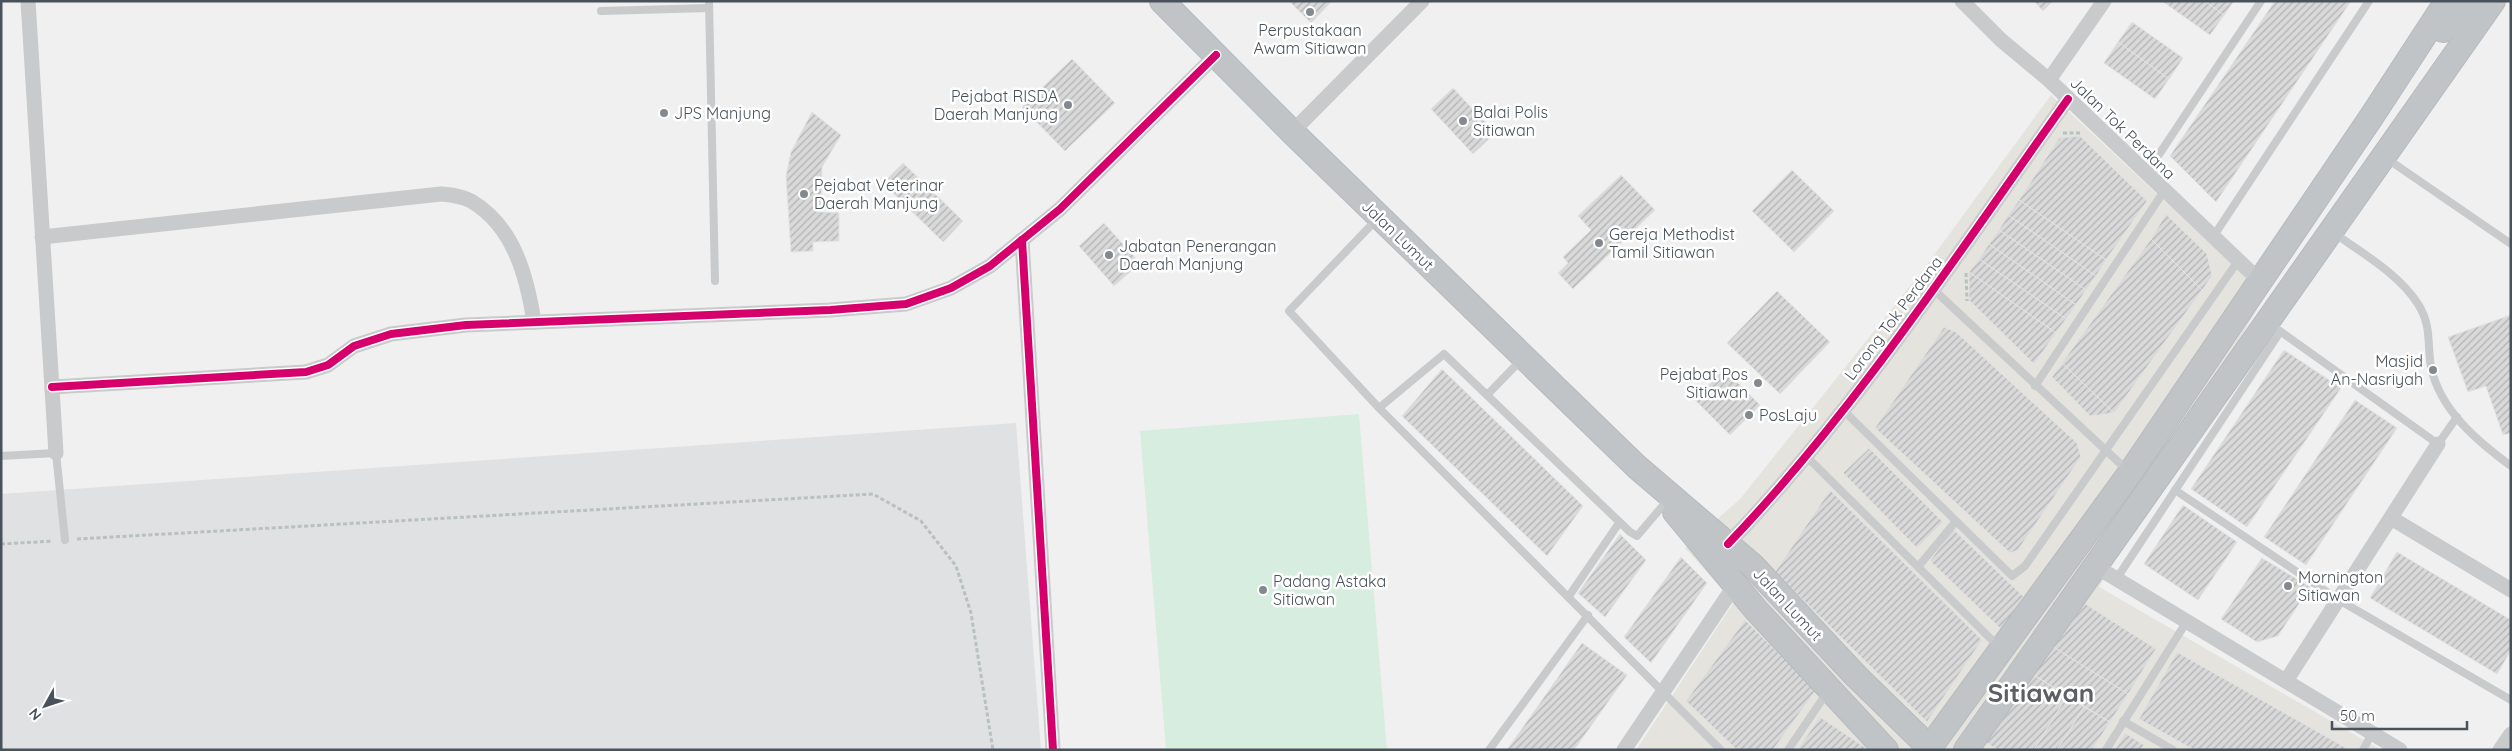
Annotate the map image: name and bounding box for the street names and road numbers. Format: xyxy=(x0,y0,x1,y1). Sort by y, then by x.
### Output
street label: Jalan Tok Perdana xyxy=(2066,73,2180,183)
street label: Jalan Lumut xyxy=(1358,196,1438,274)
street label: Lorong Tok Perdana xyxy=(1840,252,1946,384)
street label: Jalan Lumut xyxy=(1749,563,1827,645)

